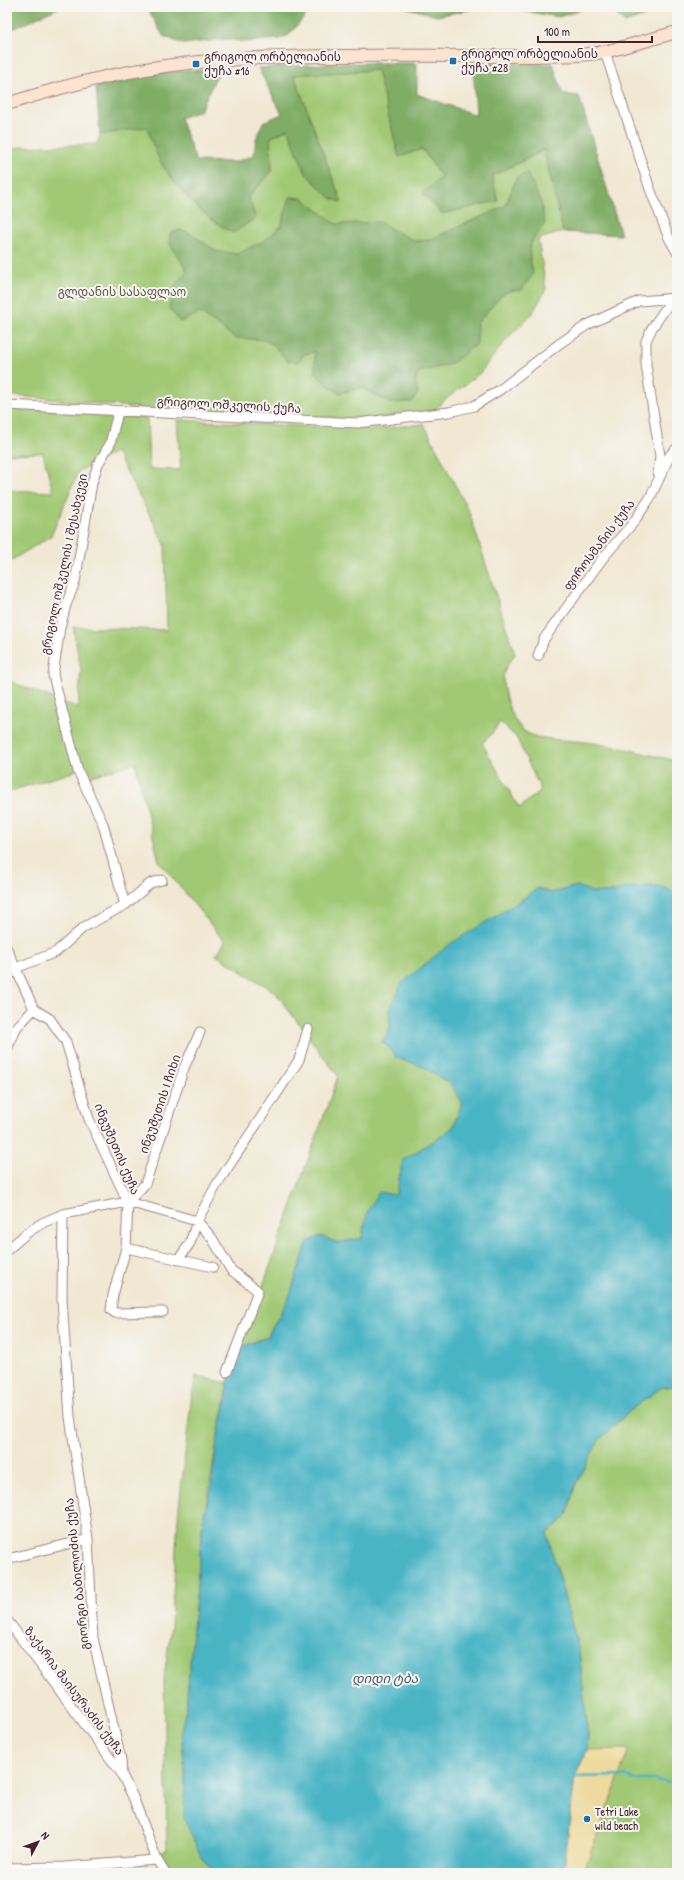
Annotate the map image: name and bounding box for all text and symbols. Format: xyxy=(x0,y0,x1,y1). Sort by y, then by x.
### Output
scale bar xyxy=(538,18,652,44)
text: 100 m xyxy=(544,23,570,40)
place label: გრიგოლ ორბელიანის ქუჩა #28 xyxy=(461,45,598,76)
place label: გრიგოლ ორბელიანის ქუჩა #16 xyxy=(204,48,341,79)
marker: გრიგოლ ორბელიანის ქუჩა #28 xyxy=(448,56,458,66)
marker: გრიგოლ ორბელიანის ქუჩა #16 xyxy=(191,59,201,69)
park label: გლდანის სასაფლაო xyxy=(58,283,186,300)
street label: გრიგოლ ოშკელის ქუჩა xyxy=(156,392,302,417)
street label: გრიგოლ ოშკელის I შესახვევი xyxy=(36,472,91,656)
street label: ფიროსმანის ქუჩა xyxy=(559,496,638,594)
street label: ინგუშეთის I ჩიხი xyxy=(135,1052,184,1156)
street label: ინგუშეთის ქუჩა xyxy=(91,1100,144,1197)
street label: გიორგი ბაბილოძის ქუჩა xyxy=(60,1497,93,1651)
street label: ზაქარია მაისურაძის ქუჩა xyxy=(20,1623,128,1758)
water label: დიდი ტბა xyxy=(352,1669,419,1687)
place label: Tetri Lake wild beach xyxy=(595,1803,639,1834)
marker: Tetri Lake wild beach xyxy=(582,1814,592,1824)
north arrow xyxy=(18,1822,58,1862)
text: N xyxy=(38,1829,53,1842)

